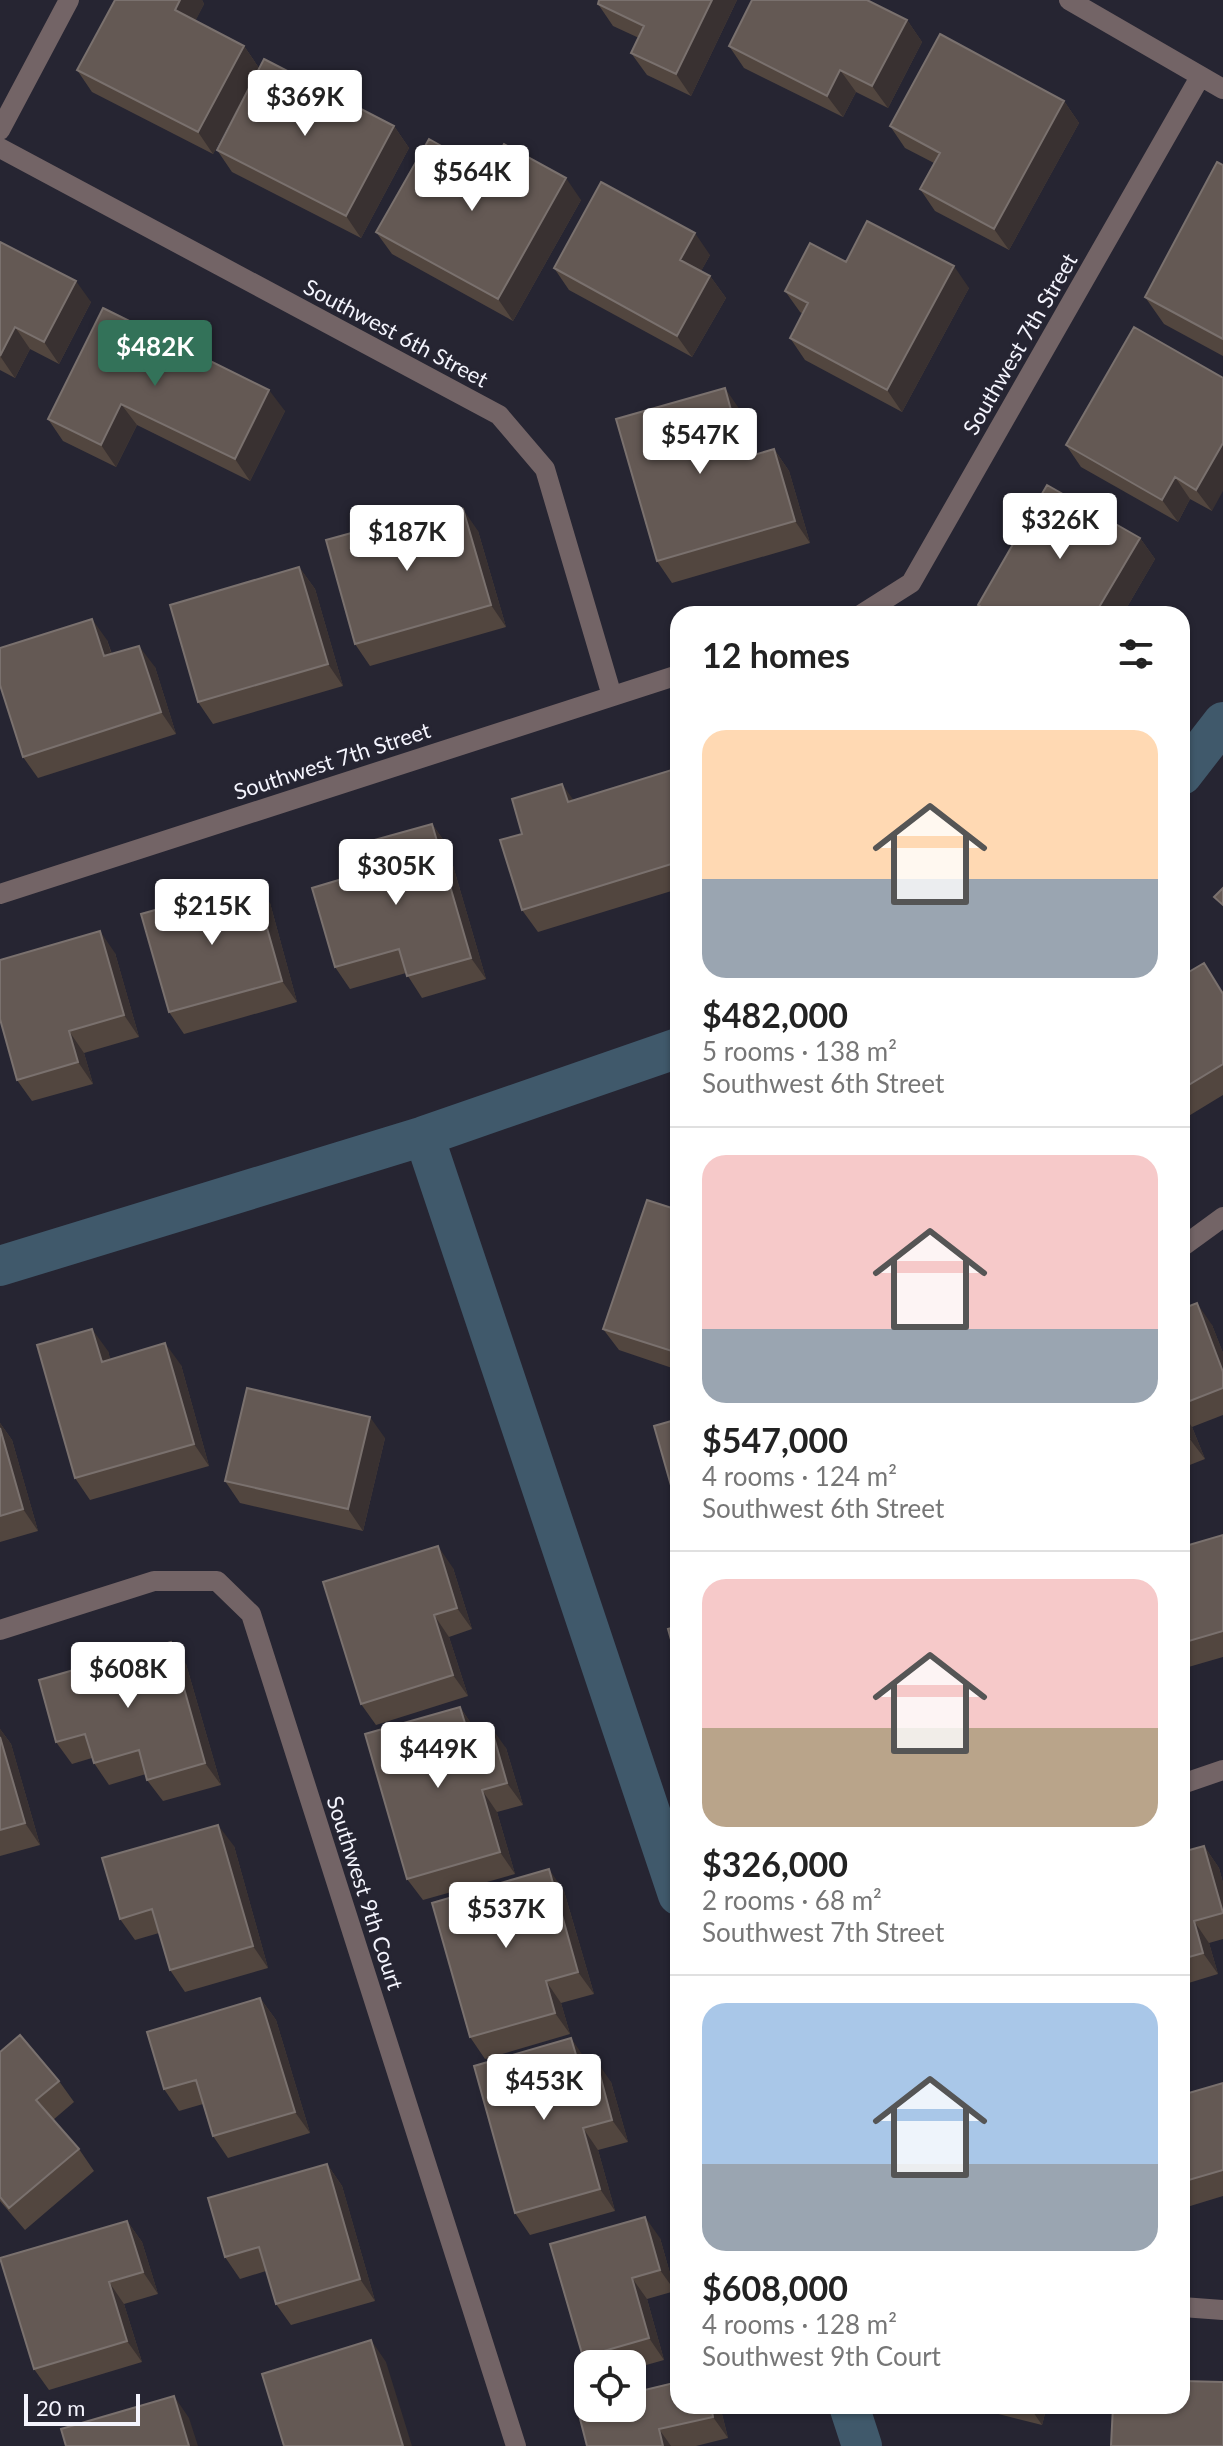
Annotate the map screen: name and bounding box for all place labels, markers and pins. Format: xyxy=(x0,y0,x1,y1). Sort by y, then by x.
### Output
pin: $369K xyxy=(249,70,361,138)
pin: $564K xyxy=(416,145,528,213)
pin: $482K xyxy=(99,320,211,388)
pin: $547K xyxy=(644,408,756,476)
pin: $326K xyxy=(1004,493,1116,561)
pin: $187K xyxy=(351,505,463,573)
pin: $305K xyxy=(340,839,452,907)
pin: $215K xyxy=(156,879,268,947)
pin: $608K xyxy=(72,1642,184,1710)
pin: $449K xyxy=(382,1722,494,1790)
pin: $537K xyxy=(450,1882,562,1950)
pin: $453K xyxy=(488,2054,600,2122)

